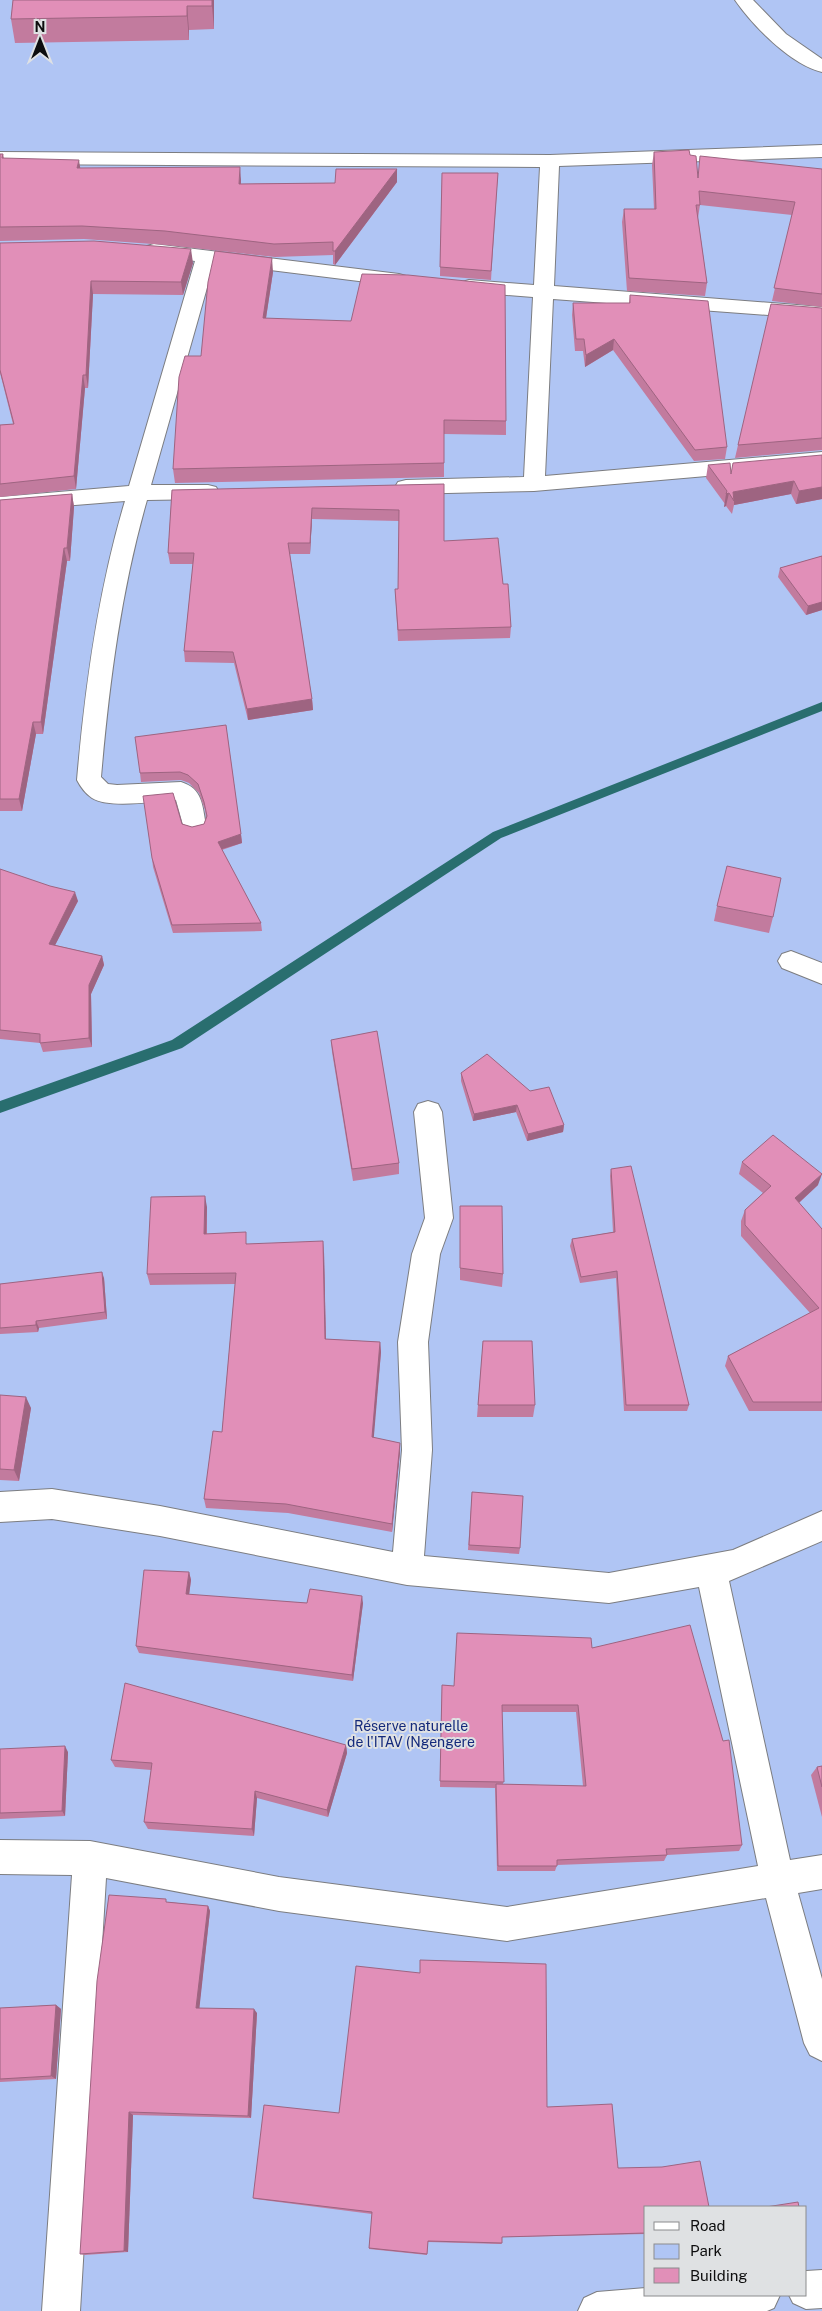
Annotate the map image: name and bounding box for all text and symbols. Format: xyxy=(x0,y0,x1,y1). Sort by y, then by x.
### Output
north arrow xyxy=(15,15,65,65)
text: N xyxy=(35,19,45,35)
park label: Réserve naturelle de l'ITAV (Ngengere xyxy=(347,1718,475,1750)
legend xyxy=(644,2206,807,2296)
text: Road xyxy=(690,2217,726,2234)
text: Park xyxy=(690,2242,722,2259)
text: Building xyxy=(690,2267,748,2284)

